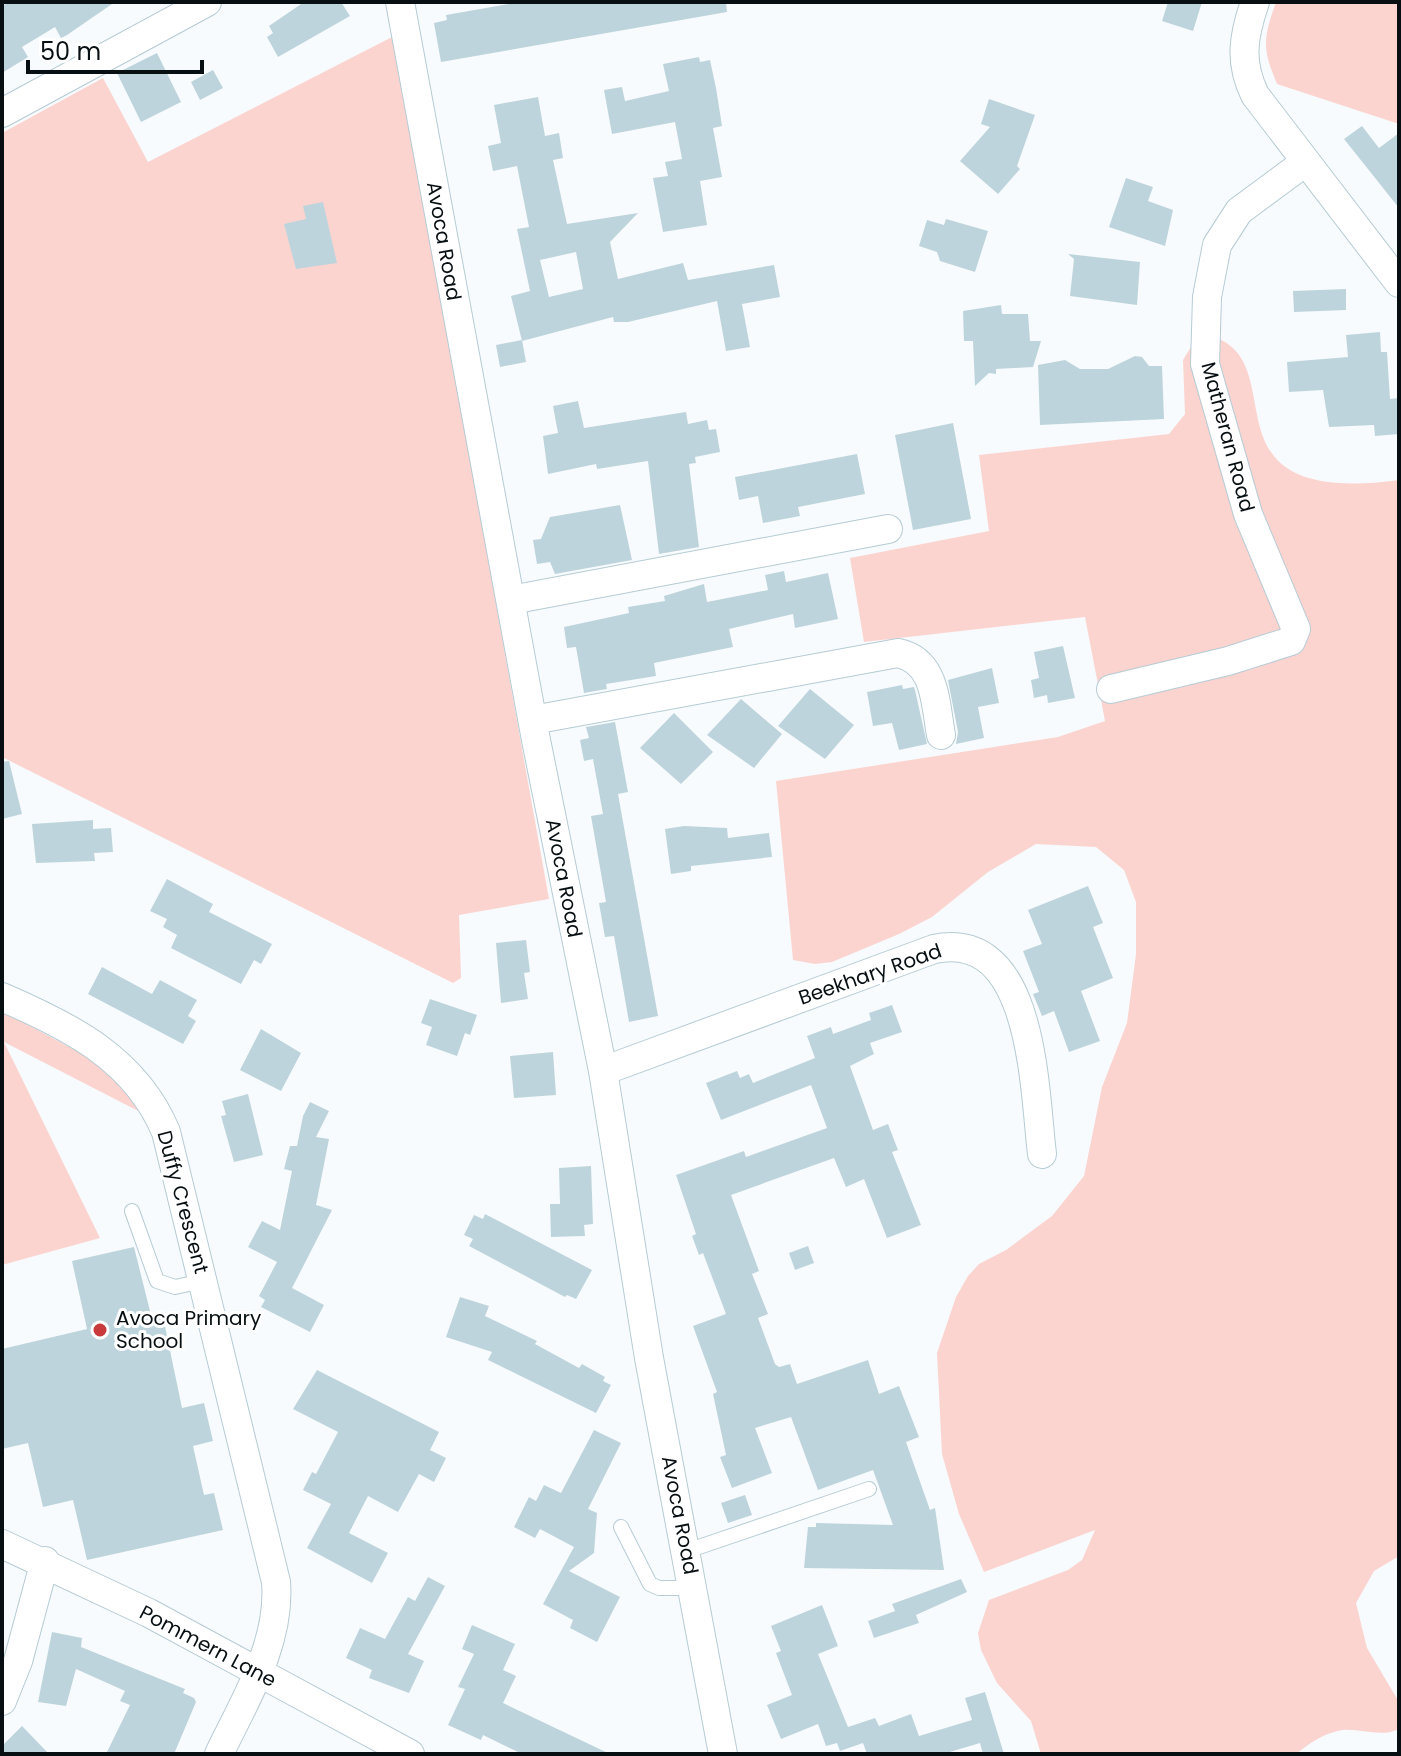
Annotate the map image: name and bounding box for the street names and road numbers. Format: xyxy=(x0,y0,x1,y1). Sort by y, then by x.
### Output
street label: Avoca Road xyxy=(420,179,468,303)
street label: Matheran Road xyxy=(1195,359,1261,515)
street label: Avoca Road xyxy=(539,816,589,940)
street label: Beekhary Road xyxy=(795,936,945,1012)
street label: Duffy Crescent xyxy=(150,1127,216,1277)
street label: Avoca Road xyxy=(655,1453,705,1577)
street label: Pommern Lane xyxy=(135,1598,281,1694)

